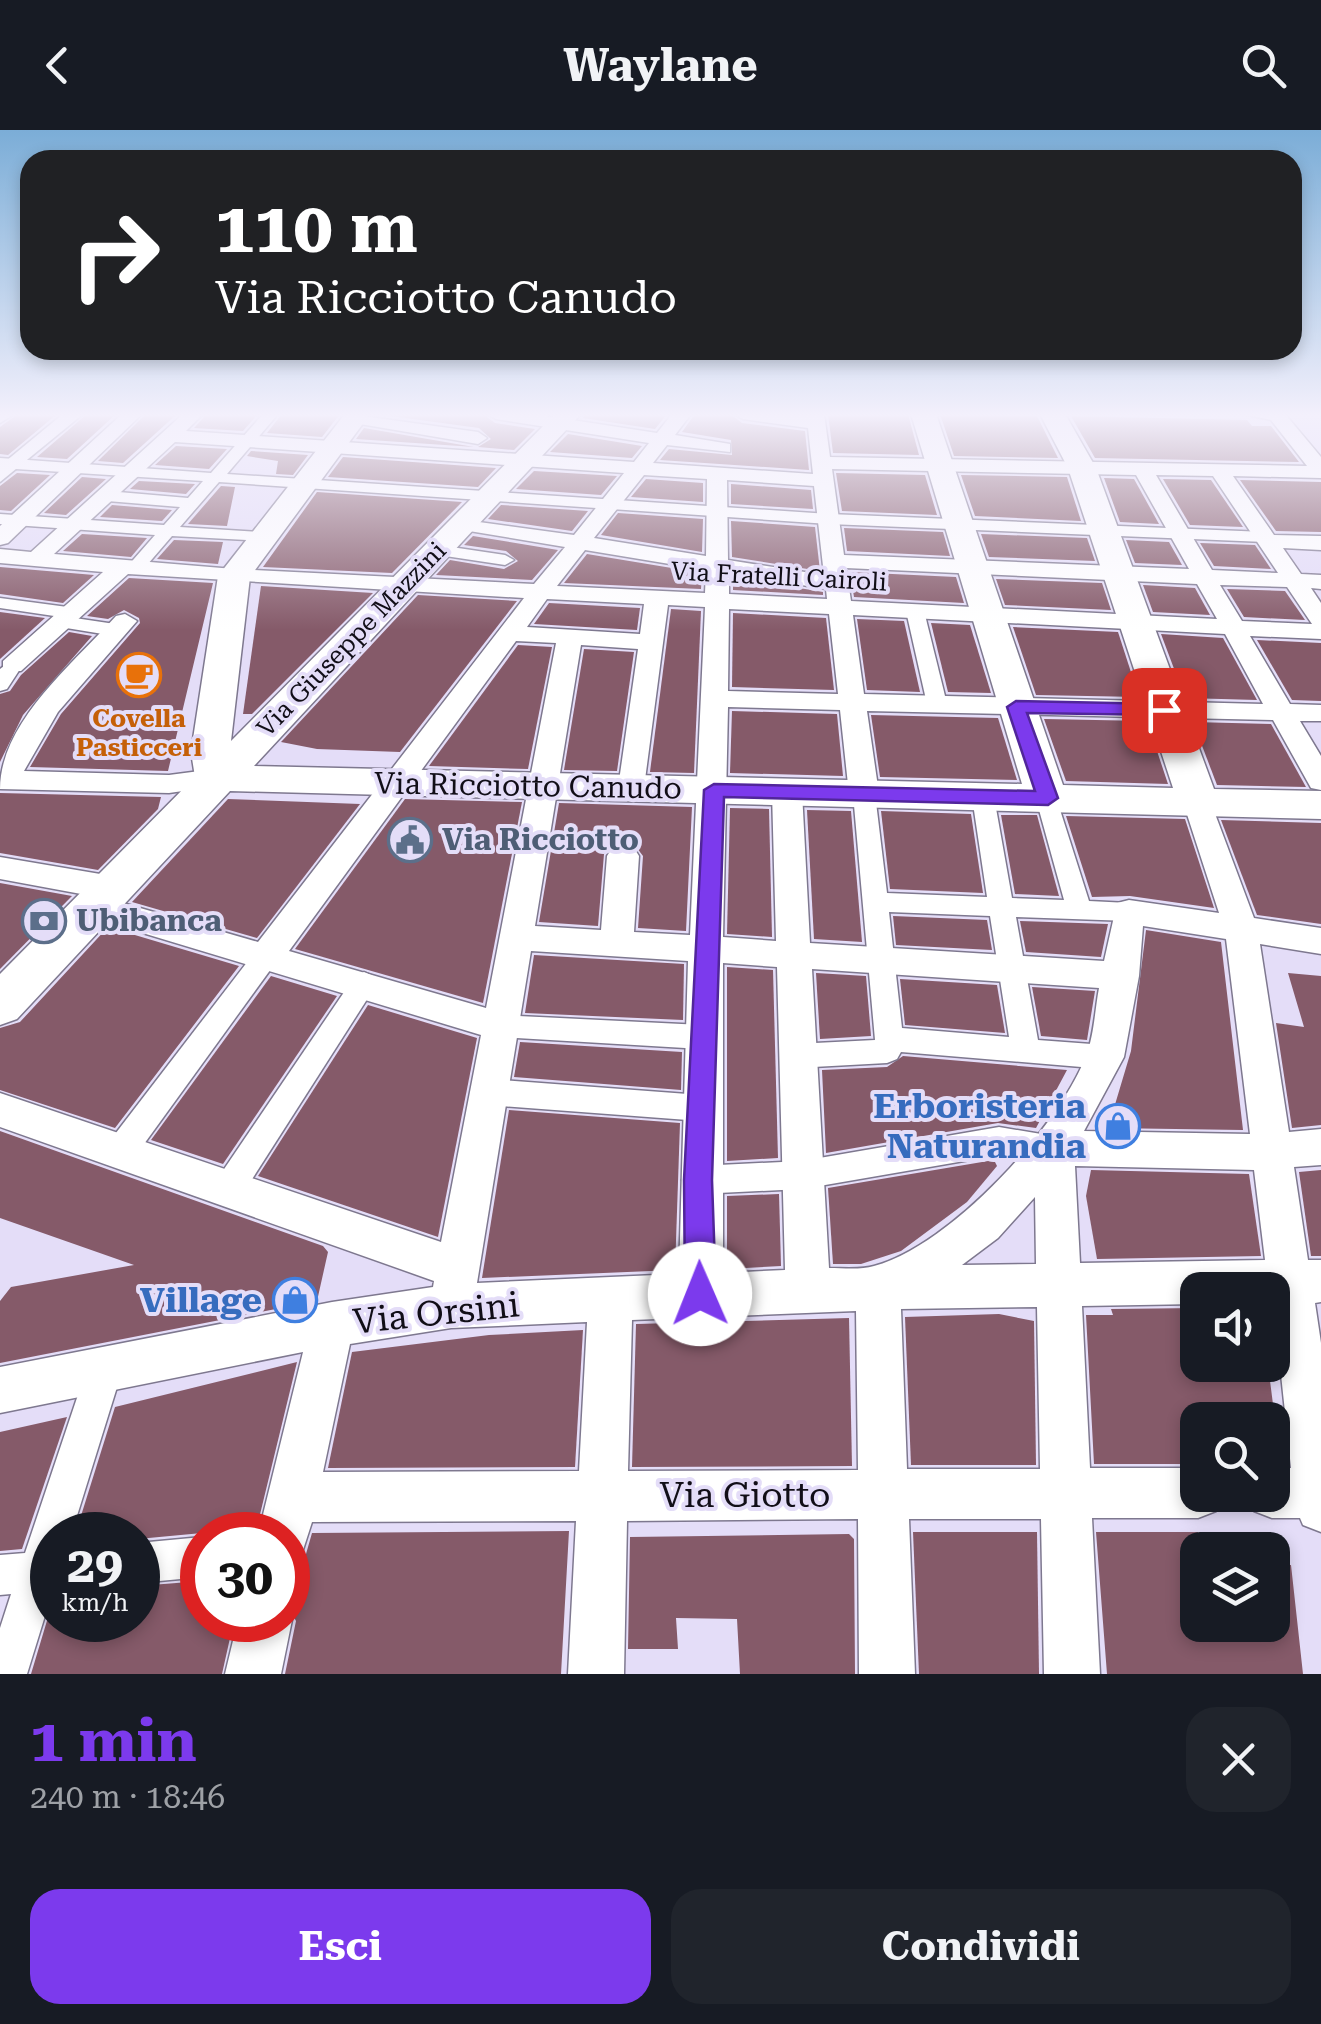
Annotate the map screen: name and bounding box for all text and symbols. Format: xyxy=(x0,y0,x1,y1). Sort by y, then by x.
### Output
icon: back xyxy=(30,38,85,93)
icon: search xyxy=(1236,38,1291,93)
text: Waylane xyxy=(563,39,758,92)
text: 110 m xyxy=(215,187,418,269)
icon: right xyxy=(50,190,180,320)
text: Via Ricciotto Canudo xyxy=(215,271,677,324)
street label: Via Giuseppe Mazzini xyxy=(251,536,452,743)
street label: Via Fratelli Cairoli xyxy=(670,556,888,597)
cafe icon: Covella Pasticceri xyxy=(116,652,162,698)
pin xyxy=(1122,668,1207,753)
icon: arrive xyxy=(1137,683,1192,738)
place label: Covella Pasticceri xyxy=(76,704,202,762)
street label: Via Ricciotto Canudo xyxy=(374,765,682,806)
public building icon: Via Ricciotto xyxy=(387,817,433,863)
place label: Via Ricciotto xyxy=(442,822,639,857)
bank icon: Ubibanca xyxy=(21,898,67,944)
place label: Ubibanca xyxy=(76,903,222,938)
place label: Erboristeria Naturandia xyxy=(873,1086,1086,1167)
shop icon: Erboristeria Naturandia xyxy=(1095,1103,1141,1149)
position arrow xyxy=(648,1242,752,1346)
map controls xyxy=(1180,1272,1290,1642)
button: sound xyxy=(1180,1272,1290,1382)
shop icon: Village xyxy=(272,1277,318,1323)
place label: Village xyxy=(140,1280,262,1321)
street label: Via Orsini xyxy=(351,1284,521,1343)
button: search xyxy=(1180,1402,1290,1512)
street label: Via Giotto xyxy=(660,1475,830,1516)
speed limit sign: 30 xyxy=(180,1512,310,1642)
button: layers xyxy=(1180,1532,1290,1642)
text: 29 xyxy=(67,1536,123,1594)
text: km/h xyxy=(62,1588,128,1617)
text: 1 min xyxy=(30,1705,197,1776)
button: close xyxy=(1186,1707,1291,1812)
text: 240 m · 18:46 xyxy=(30,1778,225,1816)
button: Esci xyxy=(30,1889,651,2004)
button: Condividi xyxy=(671,1889,1291,2004)

